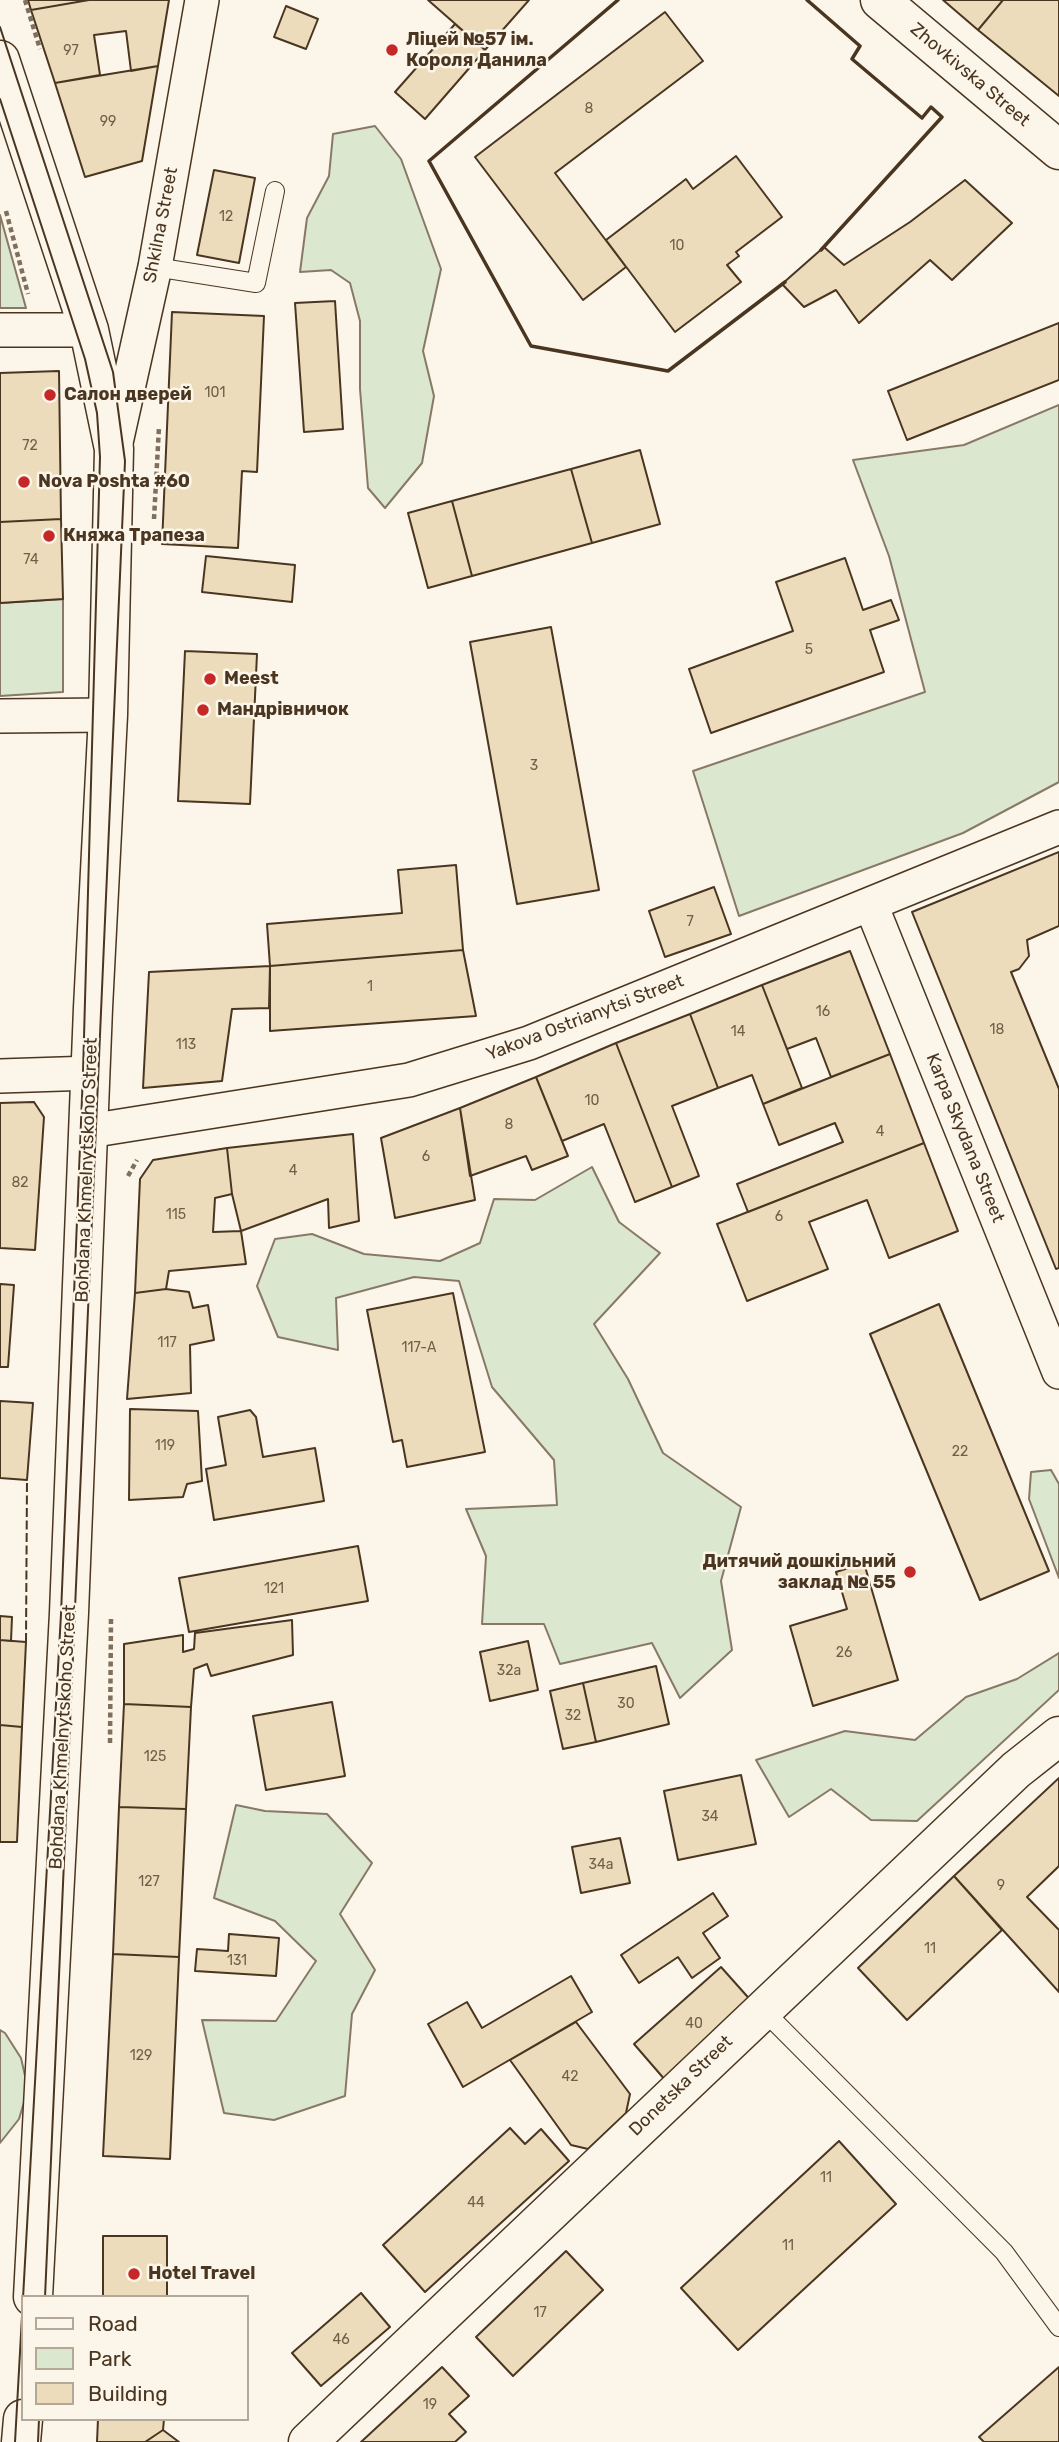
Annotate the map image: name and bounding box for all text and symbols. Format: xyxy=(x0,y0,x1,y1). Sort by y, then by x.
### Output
street label: Zhovkivska Street xyxy=(906,19,1034,131)
place label: Ліцей №57 ім. Короля Данила xyxy=(406,29,547,72)
marker: Ліцей №57 ім. Короля Данила xyxy=(384,42,400,58)
house number: 97 xyxy=(63,43,79,59)
house number: 8 xyxy=(585,101,593,117)
house number: 99 xyxy=(100,114,116,130)
street label: Shkilna Street xyxy=(139,165,183,285)
house number: 12 xyxy=(219,209,233,225)
house number: 10 xyxy=(670,238,684,254)
place label: Салон дверей xyxy=(64,384,192,406)
house number: 101 xyxy=(205,385,225,401)
marker: Салон дверей xyxy=(42,387,58,403)
house number: 72 xyxy=(22,438,38,454)
place label: Nova Poshta #60 xyxy=(38,471,190,493)
marker: Nova Poshta #60 xyxy=(16,474,32,490)
place label: Княжа Трапеза xyxy=(63,525,205,547)
marker: Княжа Трапеза xyxy=(41,528,57,544)
house number: 74 xyxy=(23,552,39,568)
house number: 5 xyxy=(805,642,813,658)
place label: Meest xyxy=(224,668,279,690)
marker: Meest xyxy=(202,671,218,687)
place label: Мандрівничок xyxy=(217,699,349,721)
marker: Мандрівничок xyxy=(195,702,211,718)
house number: 3 xyxy=(530,758,538,774)
house number: 7 xyxy=(686,914,694,930)
street label: Yakova Ostrianytsi Street xyxy=(483,970,687,1066)
house number: 1 xyxy=(367,979,373,995)
house number: 16 xyxy=(816,1004,830,1020)
house number: 18 xyxy=(990,1022,1004,1038)
house number: 14 xyxy=(731,1024,745,1040)
street label: Bohdana Khmelnytskoho Street xyxy=(72,1037,102,1303)
house number: 113 xyxy=(176,1037,196,1053)
street label: Karpa Skydana Street xyxy=(921,1050,1009,1226)
house number: 10 xyxy=(585,1093,599,1109)
house number: 8 xyxy=(505,1117,513,1133)
house number: 4 xyxy=(876,1124,884,1140)
house number: 6 xyxy=(422,1149,430,1165)
house number: 4 xyxy=(289,1163,297,1179)
house number: 82 xyxy=(11,1175,29,1191)
house number: 115 xyxy=(166,1207,186,1223)
house number: 6 xyxy=(775,1209,783,1225)
house number: 117 xyxy=(157,1335,177,1351)
house number: 117-А xyxy=(402,1340,436,1356)
house number: 119 xyxy=(155,1438,175,1454)
house number: 22 xyxy=(952,1444,968,1460)
place label: Дитячий дошкільний заклад № 55 xyxy=(702,1551,896,1594)
marker: Дитячий дошкільний заклад № 55 xyxy=(902,1564,918,1580)
house number: 121 xyxy=(264,1581,284,1597)
street label: Bohdana Khmelnytskoho Street xyxy=(45,1604,81,1870)
house number: 26 xyxy=(836,1645,852,1661)
house number: 32а xyxy=(497,1663,521,1679)
house number: 30 xyxy=(617,1696,635,1712)
house number: 32 xyxy=(565,1708,581,1724)
house number: 125 xyxy=(144,1749,166,1765)
house number: 34 xyxy=(701,1809,719,1825)
house number: 34а xyxy=(589,1857,613,1873)
house number: 127 xyxy=(138,1874,160,1890)
house number: 9 xyxy=(997,1878,1005,1894)
house number: 11 xyxy=(924,1941,936,1957)
house number: 131 xyxy=(227,1953,247,1969)
house number: 40 xyxy=(685,2016,703,2032)
street label: Donetska Street xyxy=(625,2031,737,2141)
house number: 129 xyxy=(130,2048,152,2064)
house number: 42 xyxy=(562,2069,578,2085)
house number: 11 xyxy=(820,2170,832,2186)
house number: 44 xyxy=(467,2195,485,2211)
house number: 11 xyxy=(782,2238,794,2254)
place label: Hotel Travel xyxy=(148,2263,255,2285)
marker: Hotel Travel xyxy=(126,2266,142,2282)
legend xyxy=(21,2295,248,2421)
house number: 17 xyxy=(533,2305,547,2321)
text: Road xyxy=(88,2311,138,2336)
house number: 46 xyxy=(332,2332,350,2348)
text: Park xyxy=(88,2346,132,2371)
text: Building xyxy=(88,2381,168,2406)
house number: 19 xyxy=(423,2397,437,2413)

